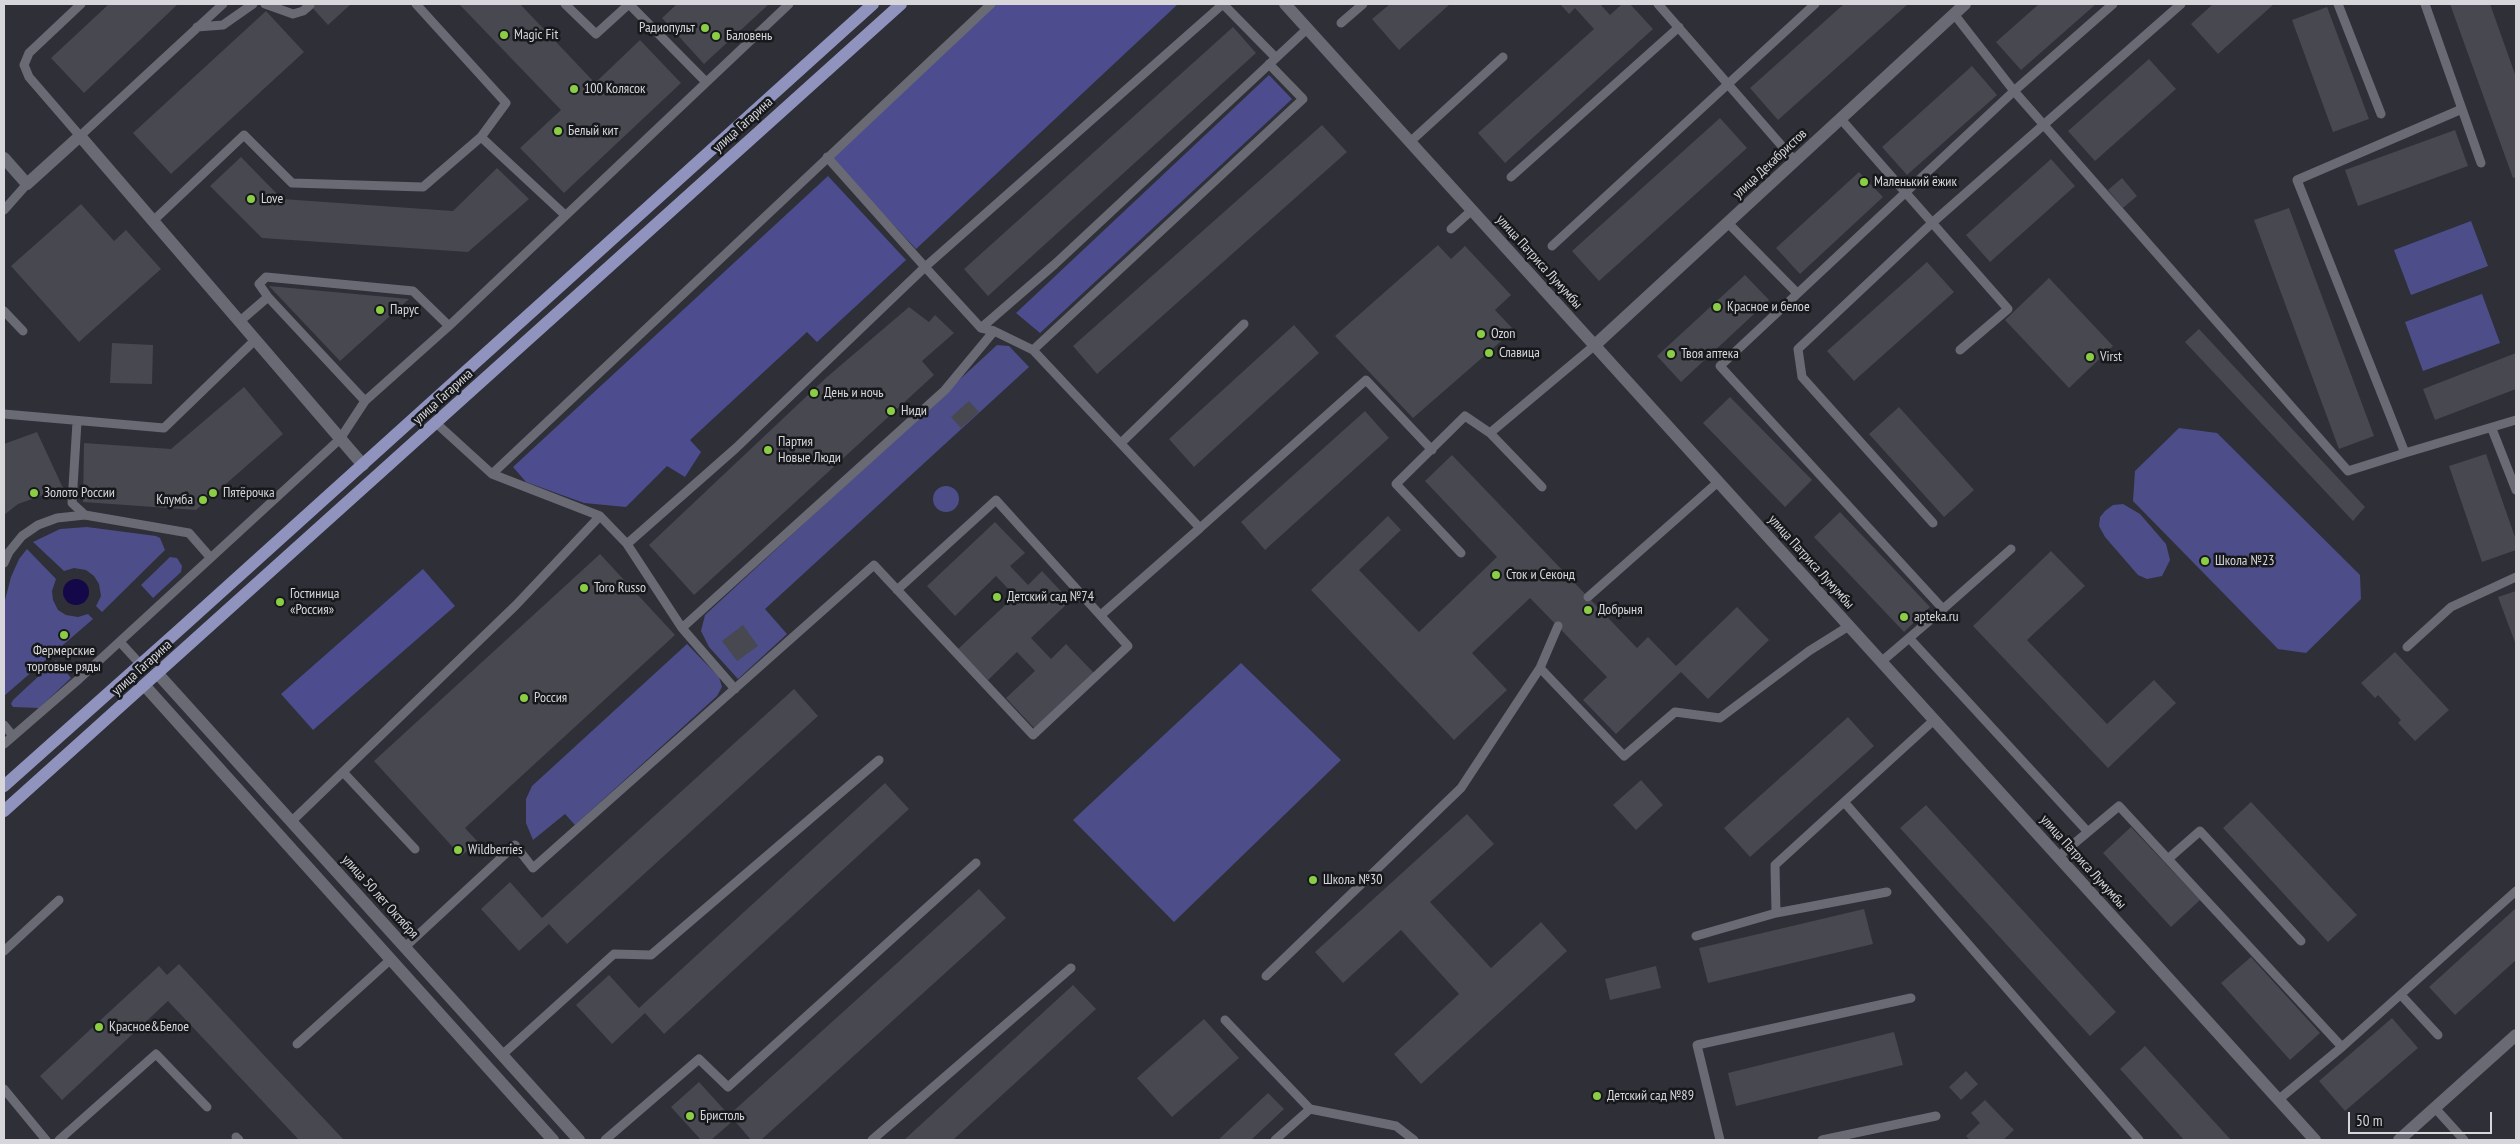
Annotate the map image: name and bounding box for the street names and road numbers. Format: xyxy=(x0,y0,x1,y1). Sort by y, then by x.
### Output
street label: улица Гагарина xyxy=(710,94,776,156)
street label: улица Декабристов xyxy=(1730,125,1810,203)
street label: улица Патриса Лумумбы xyxy=(1492,212,1586,312)
street label: улица Гагарина xyxy=(410,366,476,428)
street label: улица Патриса Лумумбы xyxy=(1764,512,1858,612)
street label: улица Гагарина xyxy=(109,637,175,699)
street label: улица Патриса Лумумбы xyxy=(2036,812,2130,912)
street label: улица 50 лет Октября xyxy=(338,852,422,942)

